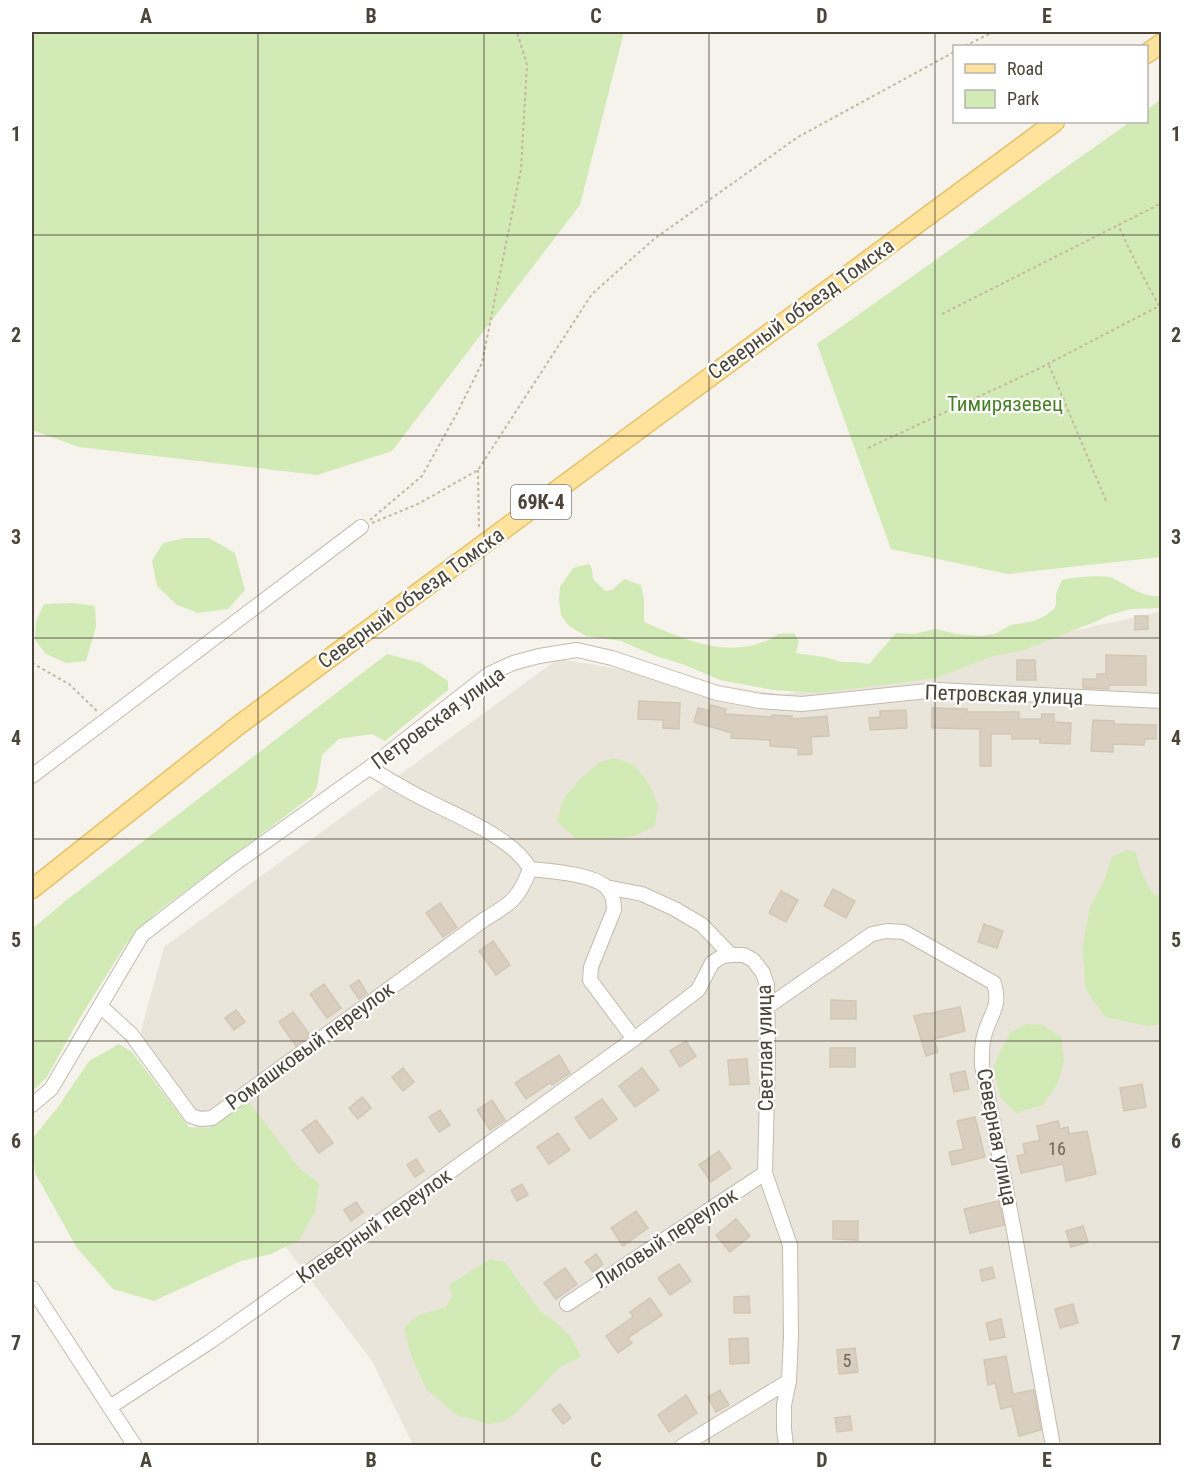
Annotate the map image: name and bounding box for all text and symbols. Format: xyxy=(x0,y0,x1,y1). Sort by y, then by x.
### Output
text: A xyxy=(140,4,152,28)
text: B xyxy=(365,4,377,28)
text: C xyxy=(590,4,602,28)
text: D xyxy=(816,4,828,28)
text: E xyxy=(1042,4,1052,28)
legend xyxy=(953,45,1148,123)
text: Road xyxy=(1007,58,1043,79)
text: Park xyxy=(1007,88,1039,109)
text: 1 xyxy=(11,122,21,146)
text: 1 xyxy=(1171,122,1181,146)
street label: Северный объезд Томска xyxy=(703,234,899,384)
text: 2 xyxy=(11,323,21,347)
text: 2 xyxy=(1171,323,1181,347)
park label: Тимирязевец xyxy=(947,392,1063,416)
road number: 69К-4 xyxy=(511,485,571,519)
street label: Северный объезд Томска xyxy=(313,523,509,673)
text: 3 xyxy=(11,525,21,549)
text: 3 xyxy=(1171,525,1181,549)
street label: Петровская улица xyxy=(367,662,509,774)
street label: Петровская улица xyxy=(924,680,1084,710)
text: 4 xyxy=(11,726,21,750)
text: 4 xyxy=(1171,726,1181,750)
text: 5 xyxy=(11,928,21,952)
text: 5 xyxy=(1171,928,1181,952)
street label: Ромашковый переулок xyxy=(221,977,399,1115)
street label: Светлая улица xyxy=(752,984,778,1112)
street label: Северная улица xyxy=(972,1066,1022,1208)
text: 6 xyxy=(11,1129,21,1153)
text: 6 xyxy=(1171,1129,1181,1153)
house number: 16 xyxy=(1048,1138,1066,1159)
street label: Клеверный переулок xyxy=(292,1163,456,1289)
street label: Лиловый переулок xyxy=(590,1183,742,1293)
text: 7 xyxy=(11,1331,21,1355)
text: 7 xyxy=(1171,1331,1181,1355)
house number: 5 xyxy=(843,1350,852,1371)
text: A xyxy=(140,1448,152,1472)
text: B xyxy=(365,1448,377,1472)
text: C xyxy=(590,1448,602,1472)
text: D xyxy=(816,1448,828,1472)
text: E xyxy=(1042,1448,1052,1472)

